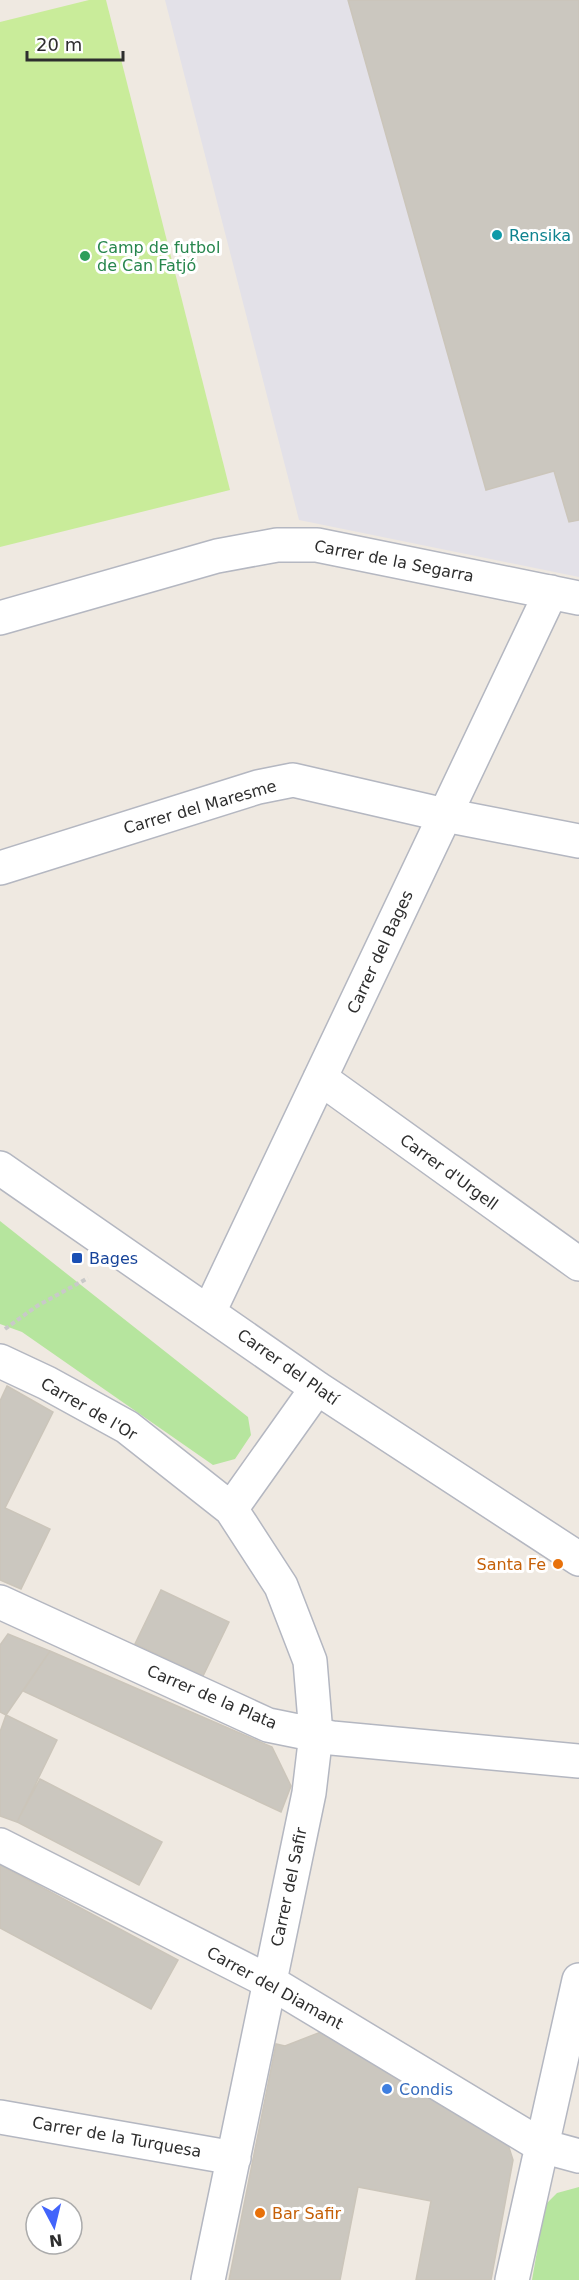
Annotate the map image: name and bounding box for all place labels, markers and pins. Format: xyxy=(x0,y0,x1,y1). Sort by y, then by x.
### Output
place label: Rensika xyxy=(509,226,571,245)
marker: Rensika xyxy=(490,228,504,242)
place label: Camp de futbol de Can Fatjó xyxy=(97,238,220,275)
marker: Camp de futbol de Can Fatjó xyxy=(78,249,92,263)
place label: Bages xyxy=(89,1249,138,1268)
marker: Bages xyxy=(70,1251,84,1265)
place label: Santa Fe xyxy=(477,1555,546,1574)
marker: Santa Fe xyxy=(551,1557,565,1571)
place label: Condis xyxy=(399,2080,453,2099)
marker: Condis xyxy=(380,2082,394,2096)
place label: Bar Safir xyxy=(272,2204,341,2223)
marker: Bar Safir xyxy=(253,2206,267,2220)

